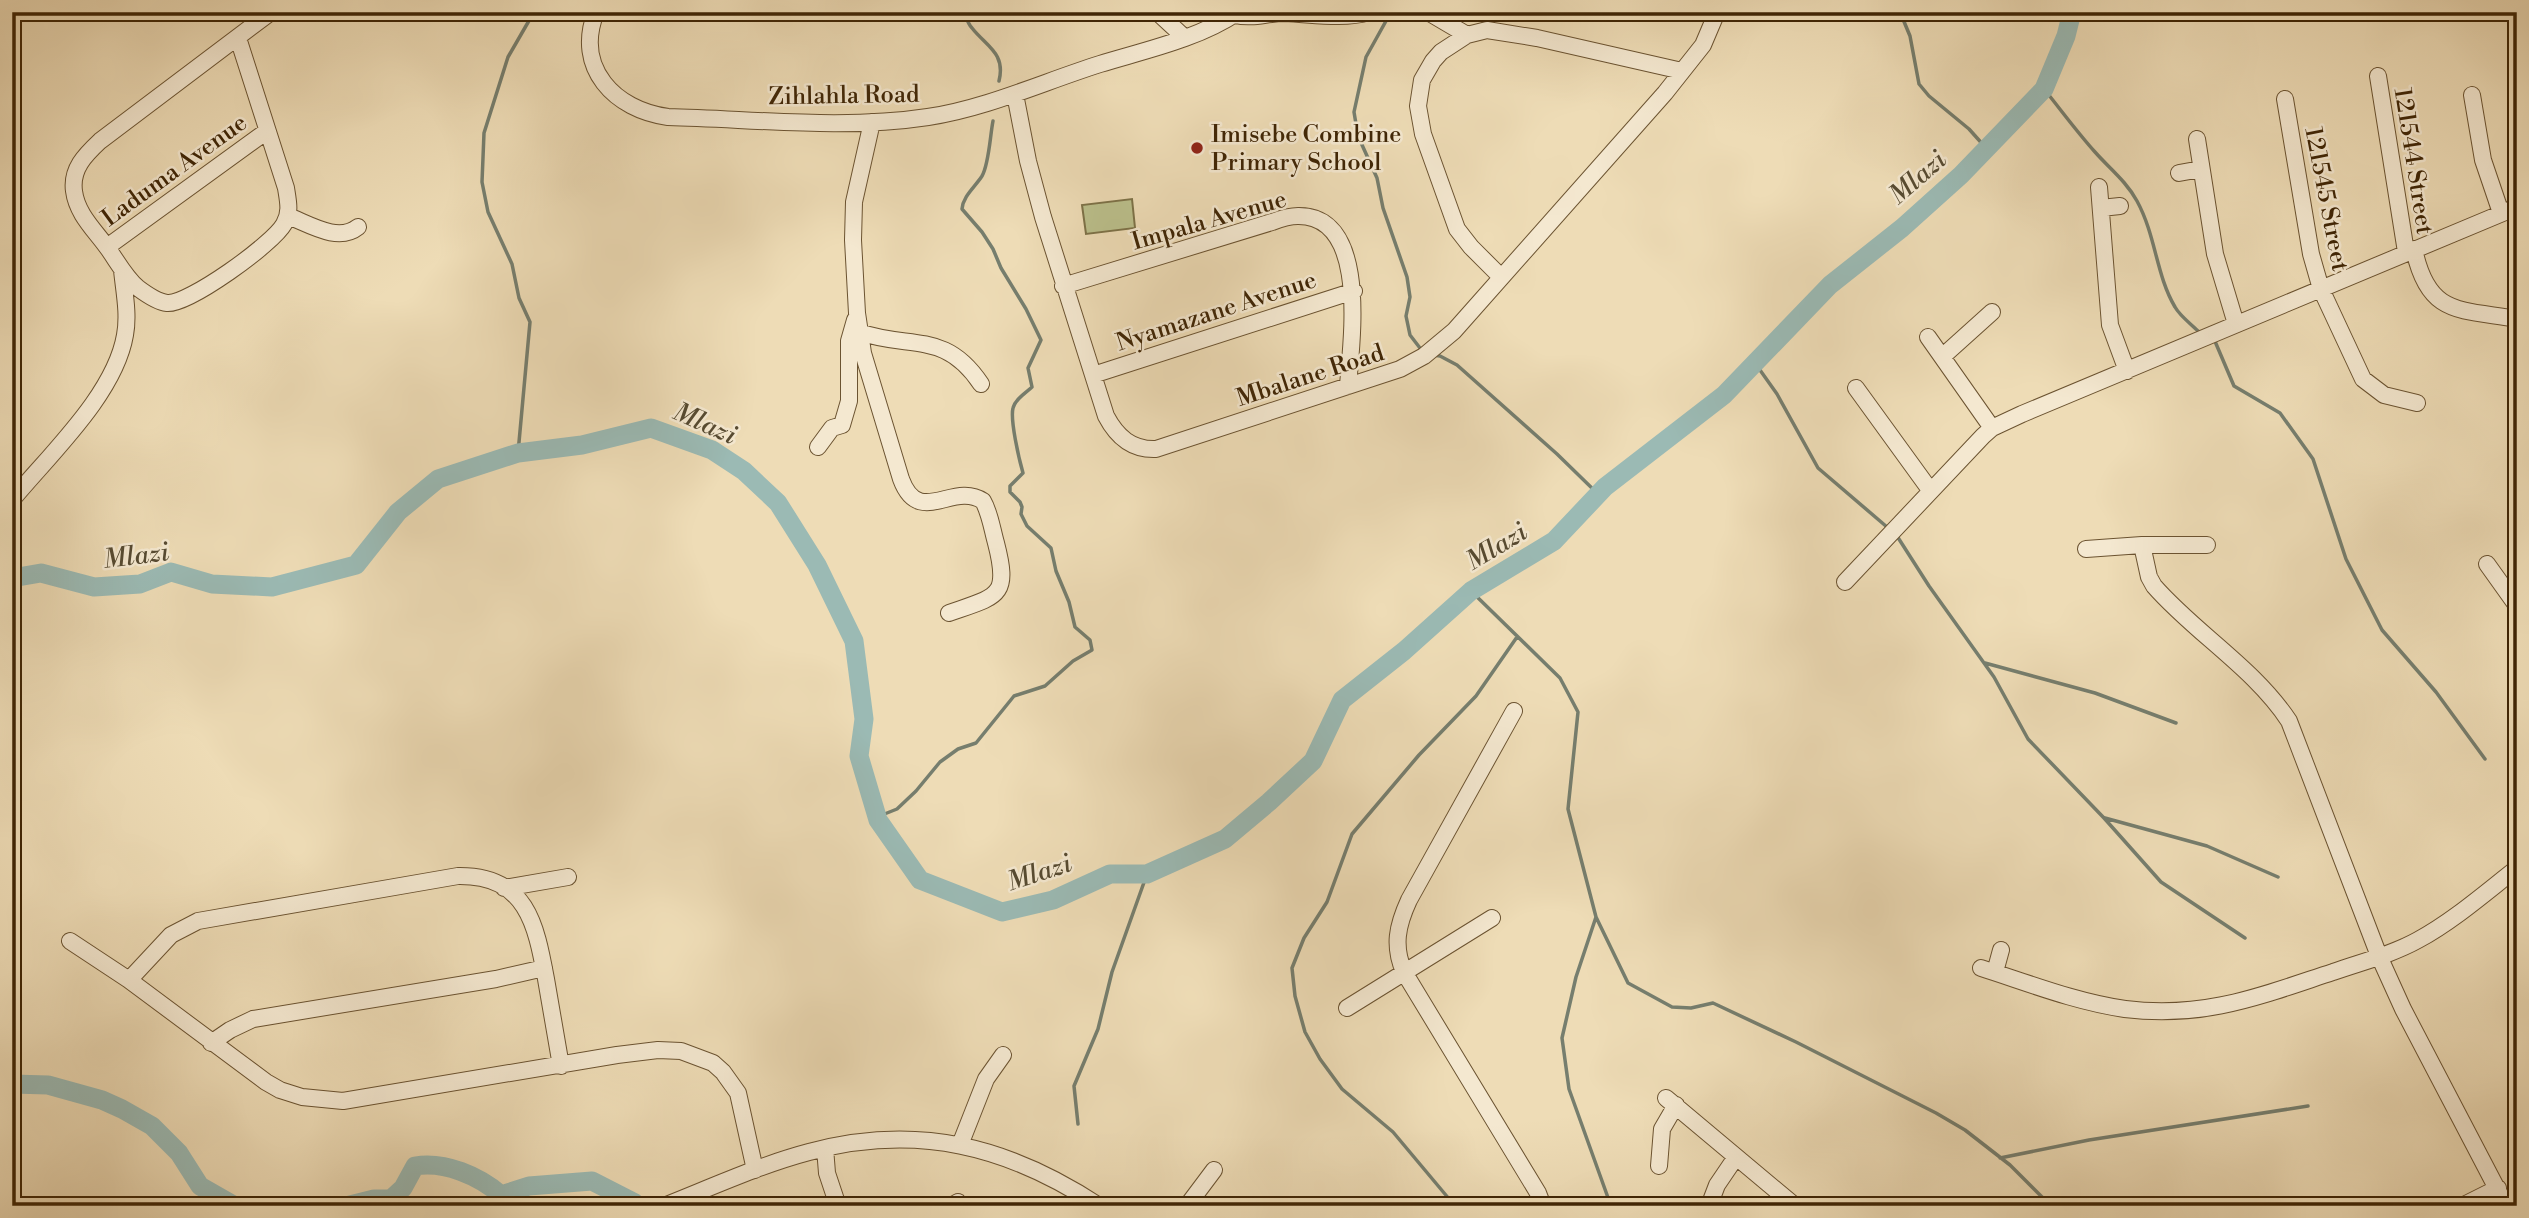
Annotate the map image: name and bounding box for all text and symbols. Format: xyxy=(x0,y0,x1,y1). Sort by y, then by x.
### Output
street label: Zihlahla Road xyxy=(768,80,920,112)
street label: 121544 Street xyxy=(2387,86,2439,237)
street label: Laduma Avenue xyxy=(96,108,253,234)
place label: Imisebe Combine Primary School xyxy=(1211,120,1401,178)
street label: 121545 Street xyxy=(2297,124,2355,274)
marker: Imisebe Combine Primary School xyxy=(1189,140,1205,156)
water label: Mlazi xyxy=(1882,143,1954,212)
street label: Impala Avenue xyxy=(1129,185,1290,257)
street label: Nyamazane Avenue xyxy=(1112,265,1320,358)
street label: Mbalane Road xyxy=(1233,338,1388,414)
water label: Mlazi xyxy=(668,396,742,452)
water label: Mlazi xyxy=(1460,516,1534,578)
water label: Mlazi xyxy=(101,536,172,576)
water label: Mlazi xyxy=(1003,847,1077,898)

